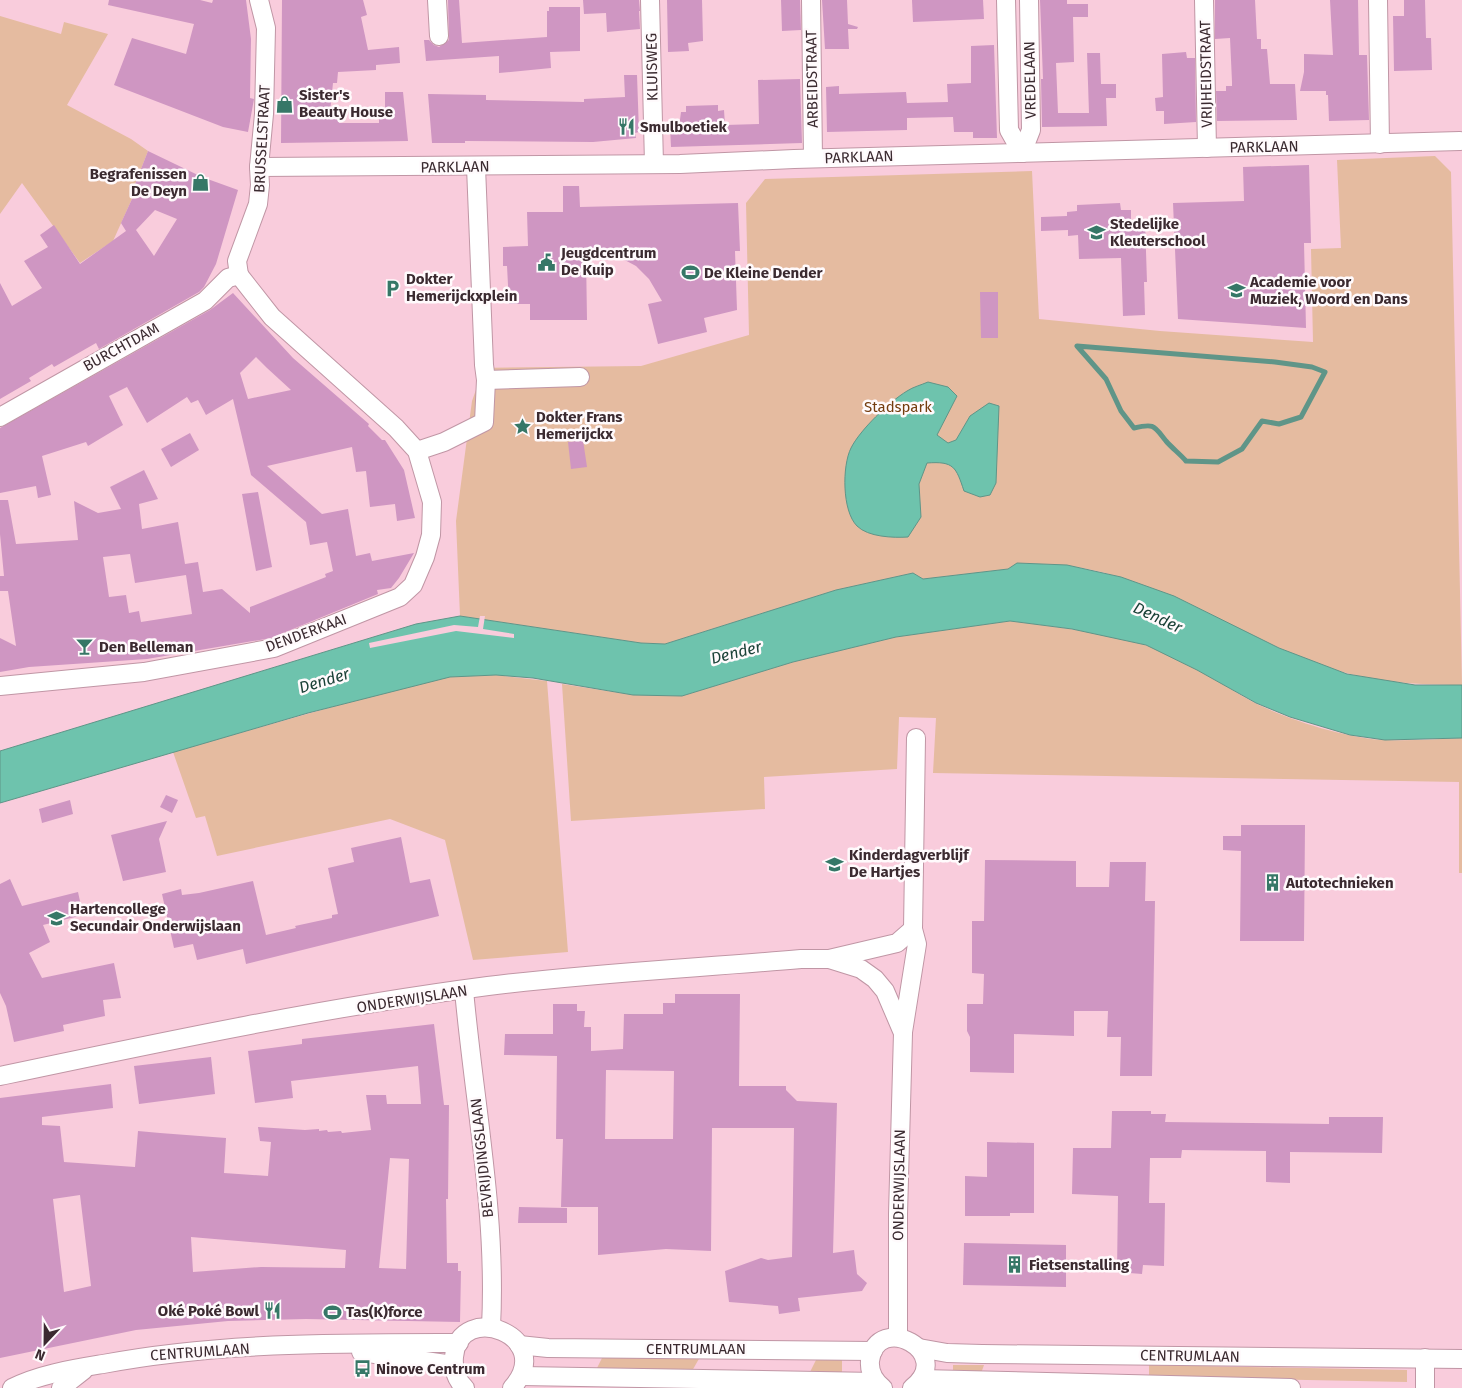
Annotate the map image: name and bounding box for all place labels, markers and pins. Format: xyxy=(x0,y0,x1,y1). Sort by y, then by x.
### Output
place label: Sister's Beauty House xyxy=(299,86,393,121)
shop icon: Sister's Beauty House xyxy=(275,94,295,114)
restaurant icon: Smulboetiek xyxy=(616,117,636,137)
place label: Smulboetiek xyxy=(640,118,728,136)
place label: Begrafenissen De Deyn xyxy=(90,165,187,200)
shop icon: Begrafenissen De Deyn xyxy=(191,173,211,193)
place label: Stedelijke Kleuterschool xyxy=(1110,215,1206,250)
school or university icon: Stedelijke Kleuterschool xyxy=(1086,223,1106,243)
place label: Jeugdcentrum De Kuip xyxy=(560,244,656,279)
public building icon: Jeugdcentrum De Kuip xyxy=(537,252,557,272)
sports icon: De Kleine Dender xyxy=(680,263,700,283)
place label: De Kleine Dender xyxy=(704,264,823,282)
place label: Dokter Hemerijckxplein xyxy=(406,270,517,305)
place label: Academie voor Muziek, Woord en Dans xyxy=(1249,273,1408,308)
parking icon: Dokter Hemerijckxplein xyxy=(382,278,402,298)
school or university icon: Academie voor Muziek, Woord en Dans xyxy=(1226,281,1246,301)
place label: Dokter Frans Hemerijckx xyxy=(536,408,623,443)
place icon: Dokter Frans Hemerijckx xyxy=(512,416,532,436)
bar icon: Den Belleman xyxy=(75,637,95,657)
place label: Den Belleman xyxy=(99,638,193,656)
place label: Kinderdagverblijf De Hartjes xyxy=(849,846,970,881)
school or university icon: Kinderdagverblijf De Hartjes xyxy=(825,854,845,874)
building icon: Autotechnieken xyxy=(1262,873,1282,893)
place label: Autotechnieken xyxy=(1285,874,1394,892)
place label: Hartencollege Secundair Onderwijslaan xyxy=(70,900,241,935)
school or university icon: Hartencollege Secundair Onderwijslaan xyxy=(46,908,66,928)
building icon: Fietsenstalling xyxy=(1005,1255,1025,1275)
place label: Fietsenstalling xyxy=(1029,1256,1130,1274)
restaurant icon: Oké Poké Bowl xyxy=(263,1301,283,1321)
place label: Oké Poké Bowl xyxy=(158,1302,260,1320)
sports icon: Tas(K)force xyxy=(322,1302,342,1322)
place label: Tas(K)force xyxy=(346,1303,423,1321)
bus stop icon: Ninove Centrum xyxy=(352,1359,372,1379)
place label: Ninove Centrum xyxy=(376,1360,485,1378)

